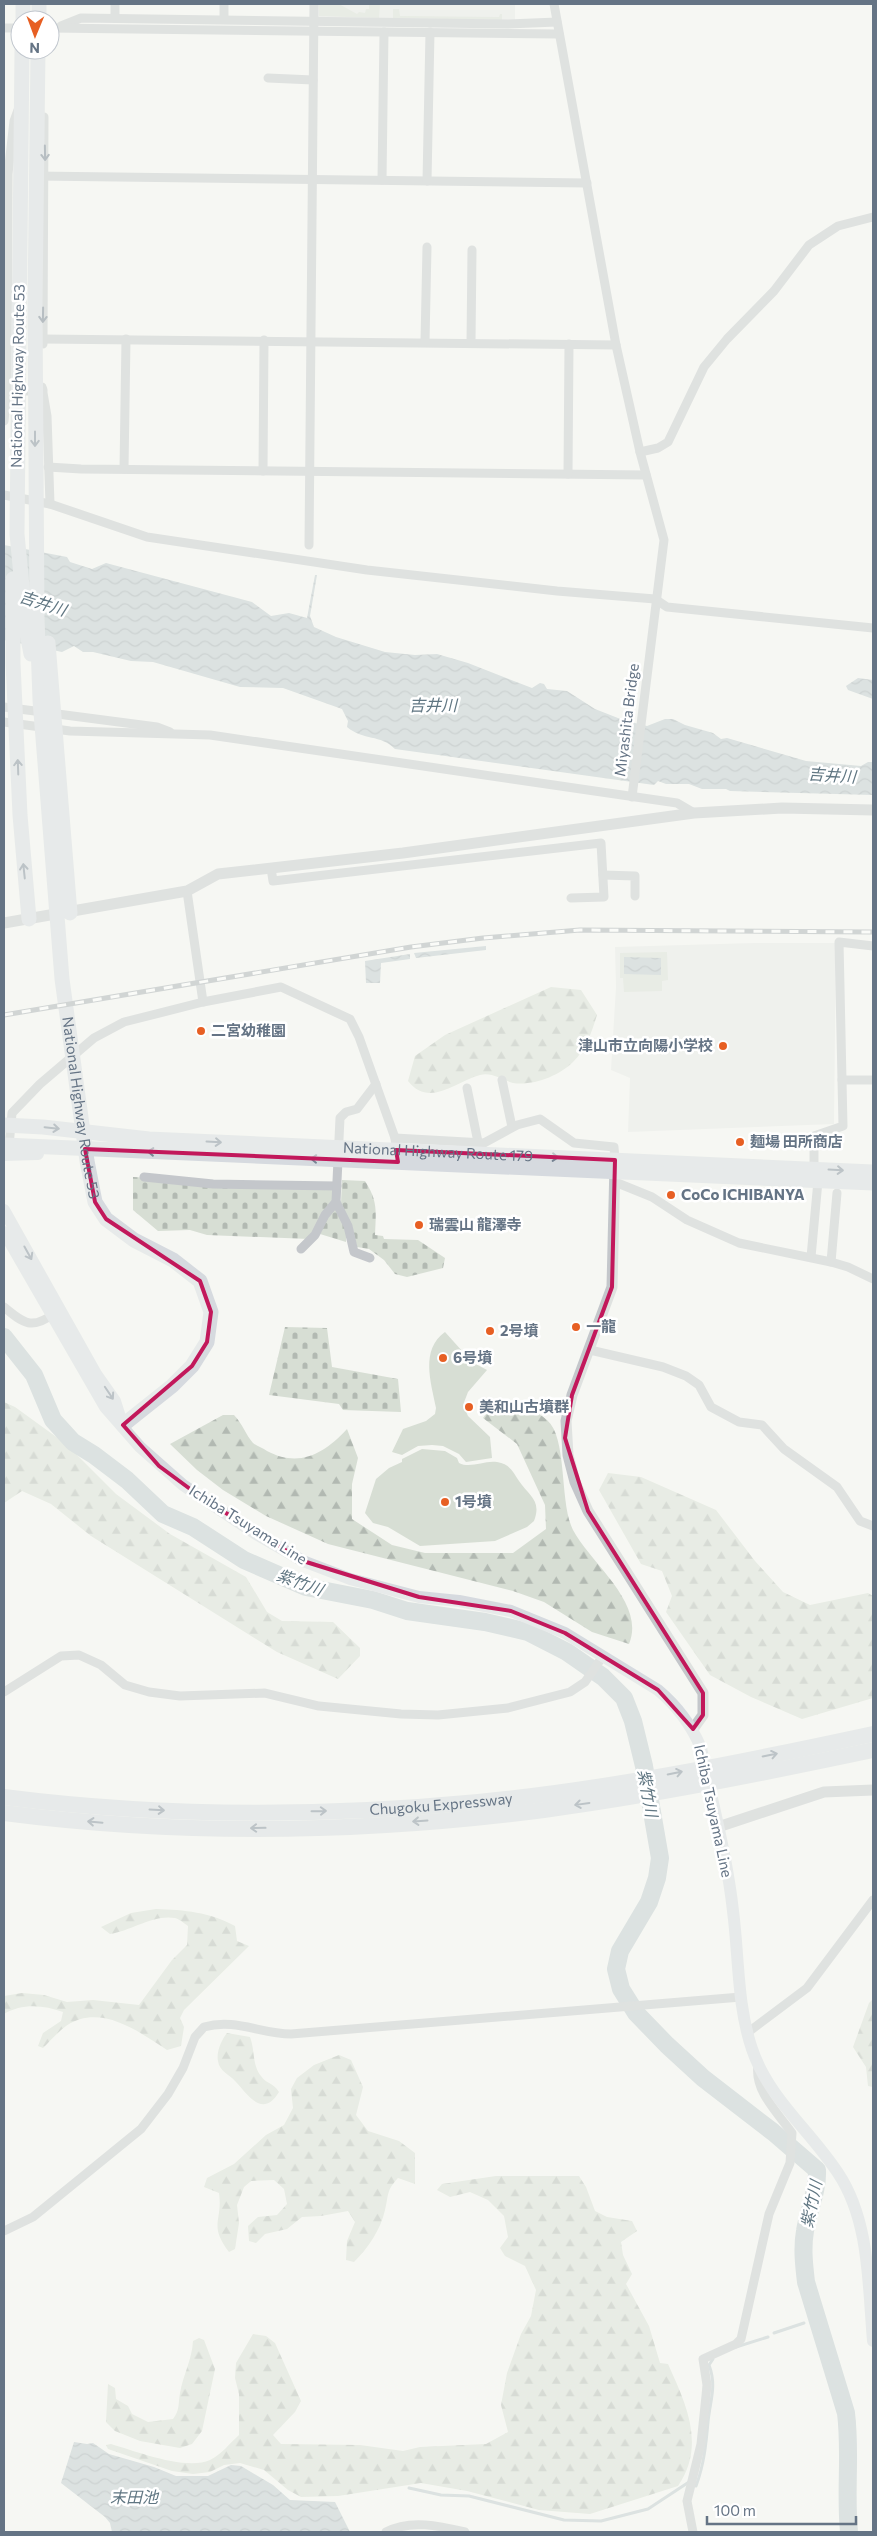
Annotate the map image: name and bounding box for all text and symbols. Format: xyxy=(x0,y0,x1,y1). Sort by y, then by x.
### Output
north arrow xyxy=(10,10,60,60)
text: N xyxy=(29,40,40,57)
one-way arrow xyxy=(40,144,50,161)
street label: National Highway Route 53 xyxy=(6,284,28,468)
one-way arrow xyxy=(38,307,48,323)
one-way arrow xyxy=(30,431,40,447)
water label: 吉井川 xyxy=(17,586,71,620)
street label: Miyashita Bridge xyxy=(610,662,642,778)
water label: 吉井川 xyxy=(409,695,459,714)
one-way arrow xyxy=(13,759,22,775)
water label: 吉井川 xyxy=(807,763,859,786)
one-way arrow xyxy=(19,863,29,879)
street label: National Highway Route 53 xyxy=(59,1015,104,1200)
place label: 二宮幼稚園 xyxy=(211,1021,286,1039)
marker: 二宮幼稚園 xyxy=(195,1025,207,1037)
place label: 津山市立向陽小学校 xyxy=(578,1036,713,1054)
marker: 津山市立向陽小学校 xyxy=(717,1040,729,1052)
one-way arrow xyxy=(44,1123,60,1133)
place label: 麺場 田所商店 xyxy=(750,1132,843,1150)
marker: 麺場 田所商店 xyxy=(734,1136,746,1148)
one-way arrow xyxy=(206,1137,222,1147)
street label: National Highway Route 179 xyxy=(343,1138,534,1164)
one-way arrow xyxy=(147,1147,163,1156)
one-way arrow xyxy=(543,1152,559,1161)
one-way arrow xyxy=(310,1154,326,1163)
one-way arrow xyxy=(828,1166,844,1175)
place label: CoCo ICHIBANYA xyxy=(681,1185,805,1203)
marker: CoCo ICHIBANYA xyxy=(665,1189,677,1201)
place label: 瑞雲山 龍澤寺 xyxy=(429,1215,522,1233)
marker: 瑞雲山 龍澤寺 xyxy=(413,1219,425,1231)
one-way arrow xyxy=(23,1245,33,1260)
place label: 一龍 xyxy=(586,1317,616,1335)
place label: 2号墳 xyxy=(500,1321,539,1339)
marker: 一龍 xyxy=(570,1321,582,1333)
marker: 2号墳 xyxy=(484,1325,496,1337)
place label: 6号墳 xyxy=(453,1348,492,1366)
marker: 6号墳 xyxy=(437,1352,449,1364)
one-way arrow xyxy=(104,1386,114,1400)
place label: 美和山古墳群 xyxy=(479,1397,569,1415)
marker: 美和山古墳群 xyxy=(463,1401,475,1413)
street label: Ichiba Tsuyama Line xyxy=(186,1481,311,1568)
place label: 1号墳 xyxy=(455,1492,492,1510)
marker: 1号墳 xyxy=(439,1496,451,1508)
water label: 紫竹川 xyxy=(274,1564,328,1599)
street label: Ichiba Tsuyama Line xyxy=(691,1743,737,1879)
one-way arrow xyxy=(761,1750,777,1760)
water label: 紫竹川 xyxy=(635,1768,662,1820)
one-way arrow xyxy=(666,1768,682,1778)
street label: Chugoku Expressway xyxy=(369,1788,514,1818)
one-way arrow xyxy=(574,1799,590,1809)
one-way arrow xyxy=(149,1805,165,1814)
one-way arrow xyxy=(311,1807,327,1816)
one-way arrow xyxy=(88,1817,104,1826)
one-way arrow xyxy=(412,1817,428,1826)
one-way arrow xyxy=(250,1823,266,1833)
water label: 紫竹川 xyxy=(796,2176,825,2229)
water label: 末田池 xyxy=(110,2487,160,2506)
scale bar xyxy=(707,2494,856,2526)
text: 100 m xyxy=(714,2501,756,2519)

